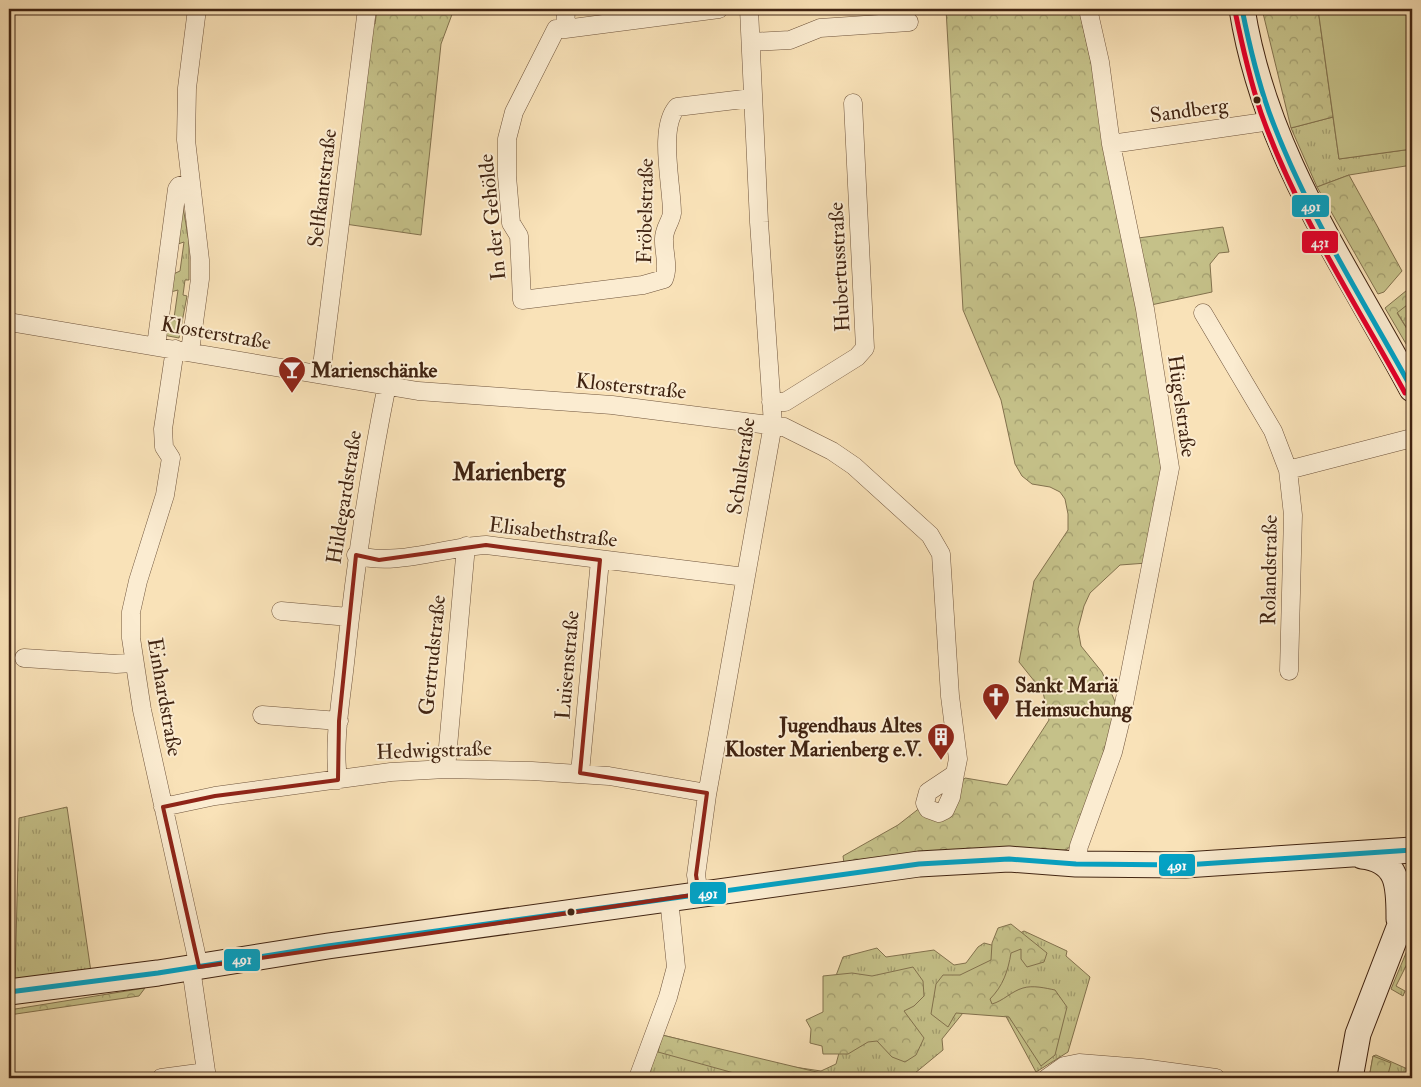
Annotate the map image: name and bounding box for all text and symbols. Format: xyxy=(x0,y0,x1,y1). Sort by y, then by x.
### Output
street label: Sandberg xyxy=(1148,92,1231,129)
unlabelled marker xyxy=(1252,95,1262,105)
street label: Selfkantstraße xyxy=(302,127,343,249)
street label: In der Gehölde xyxy=(472,152,513,281)
street label: Fröbelstraße xyxy=(631,158,660,264)
line badge: 491 xyxy=(1291,194,1330,218)
text: 491 xyxy=(1300,198,1321,215)
street label: Hubertusstraße xyxy=(823,201,856,333)
line badge: 431 xyxy=(1301,230,1339,254)
text: 431 xyxy=(1310,234,1329,251)
street label: Klosterstraße xyxy=(159,311,273,356)
street label: Hügelstraße xyxy=(1161,353,1202,459)
bar icon: Marienschänke xyxy=(277,355,307,394)
place label: Marienschänke xyxy=(310,357,438,384)
street label: Klosterstraße xyxy=(574,367,688,406)
street label: Schulstraße xyxy=(721,416,762,516)
street label: Hildegardstraße xyxy=(321,428,368,566)
district label: Marienberg xyxy=(452,457,567,488)
street label: Elisabethstraße xyxy=(487,511,619,554)
street label: Rolandstraße xyxy=(1255,514,1284,626)
street label: Gertrudstraße xyxy=(413,593,452,716)
street label: Luisenstraße xyxy=(549,609,586,721)
street label: Einhardstraße xyxy=(141,636,188,759)
place label: Sankt Mariä Heimsuchung xyxy=(1015,672,1133,723)
church icon: Sankt Mariä Heimsuchung xyxy=(981,682,1011,721)
place label: Jugendhaus Altes Kloster Marienberg e.V. xyxy=(725,712,922,763)
building icon: Jugendhaus Altes Kloster Marienberg e.V. xyxy=(926,722,956,761)
street label: Hedwigstraße xyxy=(376,735,492,766)
line badge: 491 xyxy=(1158,853,1196,877)
text: 491 xyxy=(1166,857,1187,874)
line badge: 491 xyxy=(689,881,727,905)
text: 491 xyxy=(697,885,718,902)
unlabelled marker xyxy=(566,907,576,917)
line badge: 491 xyxy=(223,948,261,972)
text: 491 xyxy=(231,951,252,968)

